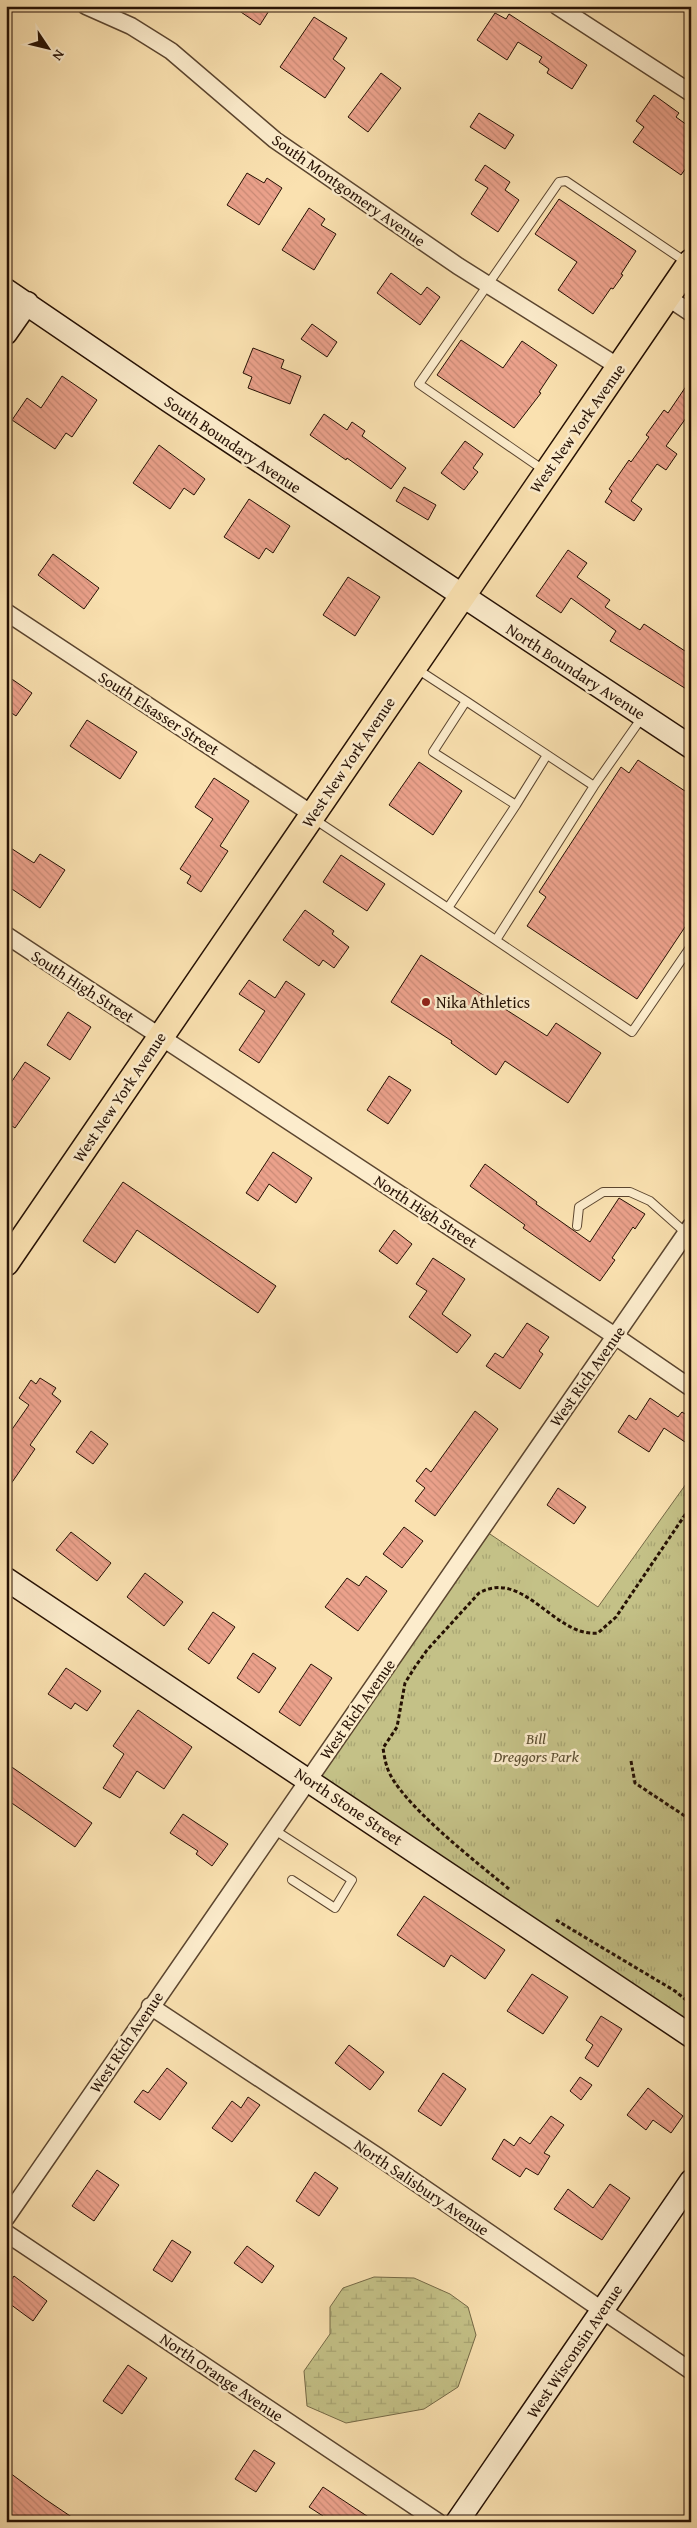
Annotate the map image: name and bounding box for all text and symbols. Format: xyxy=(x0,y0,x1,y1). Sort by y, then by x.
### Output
north arrow xyxy=(22,22,72,72)
text: N xyxy=(47,46,70,66)
street label: South Montgomery Avenue xyxy=(267,128,431,252)
street label: West New York Avenue xyxy=(523,358,631,498)
street label: South Boundary Avenue xyxy=(160,389,306,499)
street label: North Boundary Avenue xyxy=(502,617,650,725)
street label: South Elsasser Street xyxy=(94,665,225,761)
street label: West New York Avenue xyxy=(295,692,401,832)
street label: South High Street xyxy=(27,944,140,1029)
place label: Nika Athletics xyxy=(436,990,530,1014)
marker: Nika Athletics xyxy=(420,996,432,1008)
street label: West New York Avenue xyxy=(66,1027,172,1167)
street label: North High Street xyxy=(369,1168,483,1254)
street label: West Rich Avenue xyxy=(543,1321,631,1431)
street label: West Rich Avenue xyxy=(313,1654,401,1764)
park label: Bill Dreggors Park xyxy=(492,1726,580,1768)
street label: North Stone Street xyxy=(290,1761,408,1851)
street label: West Rich Avenue xyxy=(83,1986,169,2098)
street label: North Salisbury Avenue xyxy=(350,2133,494,2241)
street label: West Wisconsin Avenue xyxy=(520,2279,628,2423)
street label: North Orange Avenue xyxy=(156,2327,288,2427)

